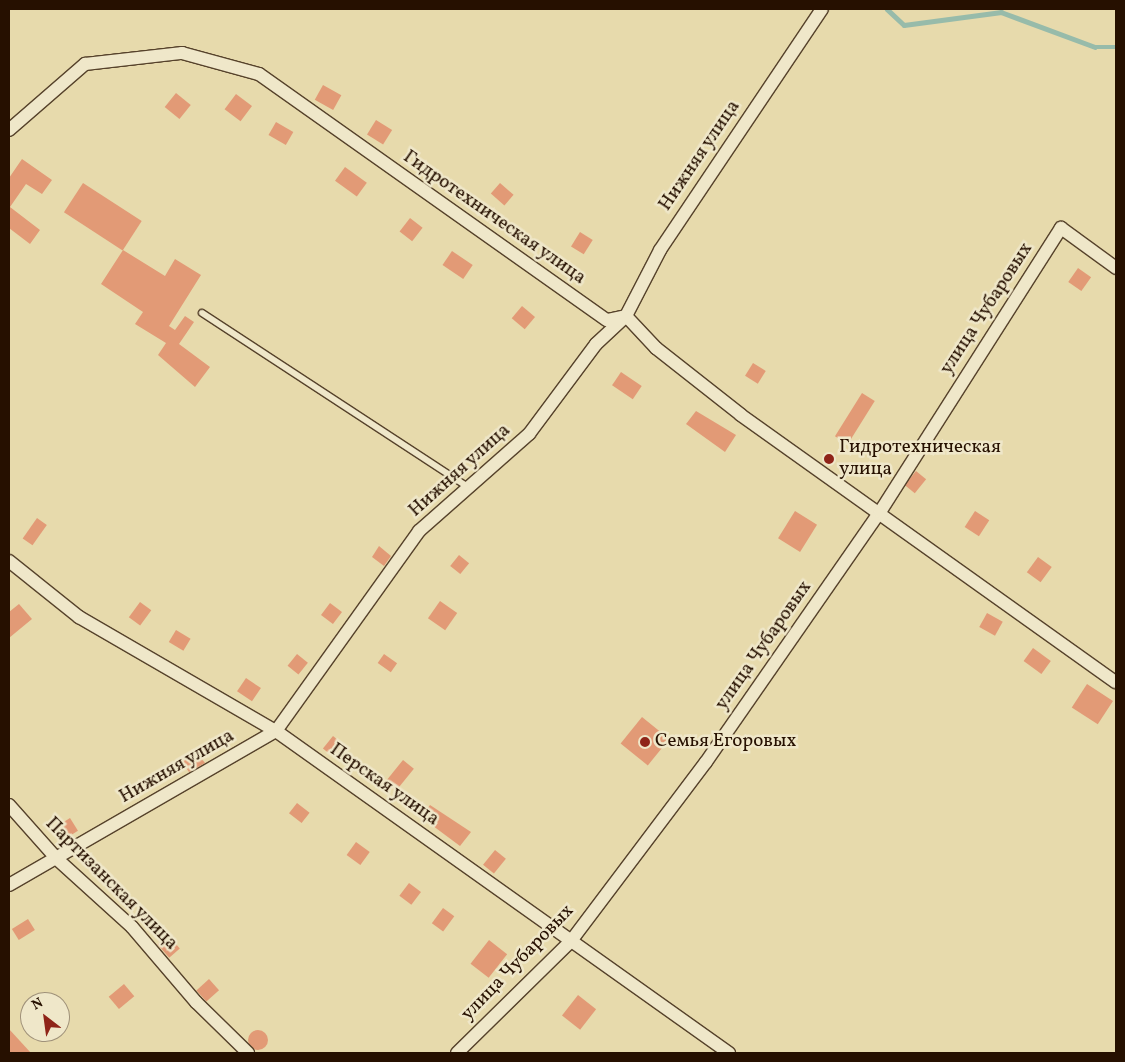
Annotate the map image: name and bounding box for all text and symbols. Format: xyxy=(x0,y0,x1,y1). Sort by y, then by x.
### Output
street label: Нижняя улица xyxy=(654,96,746,216)
street label: Гидротехническая улица xyxy=(398,146,590,290)
street label: улица Чубаровых xyxy=(936,239,1038,379)
street label: Нижняя улица xyxy=(404,419,516,523)
place label: Гидротехническая улица xyxy=(839,437,1001,481)
marker: Гидротехническая улица xyxy=(823,453,835,465)
street label: улица Чубаровых xyxy=(711,577,817,715)
street label: Нижняя улица xyxy=(115,725,239,809)
place label: Семья Егоровых xyxy=(655,731,796,753)
marker: Семья Егоровых xyxy=(639,736,651,748)
street label: Перская улица xyxy=(325,739,443,831)
street label: Партизанская улица xyxy=(40,813,182,955)
street label: улица Чубаровых xyxy=(457,900,579,1026)
north arrow xyxy=(20,992,70,1042)
text: N xyxy=(29,994,47,1015)

